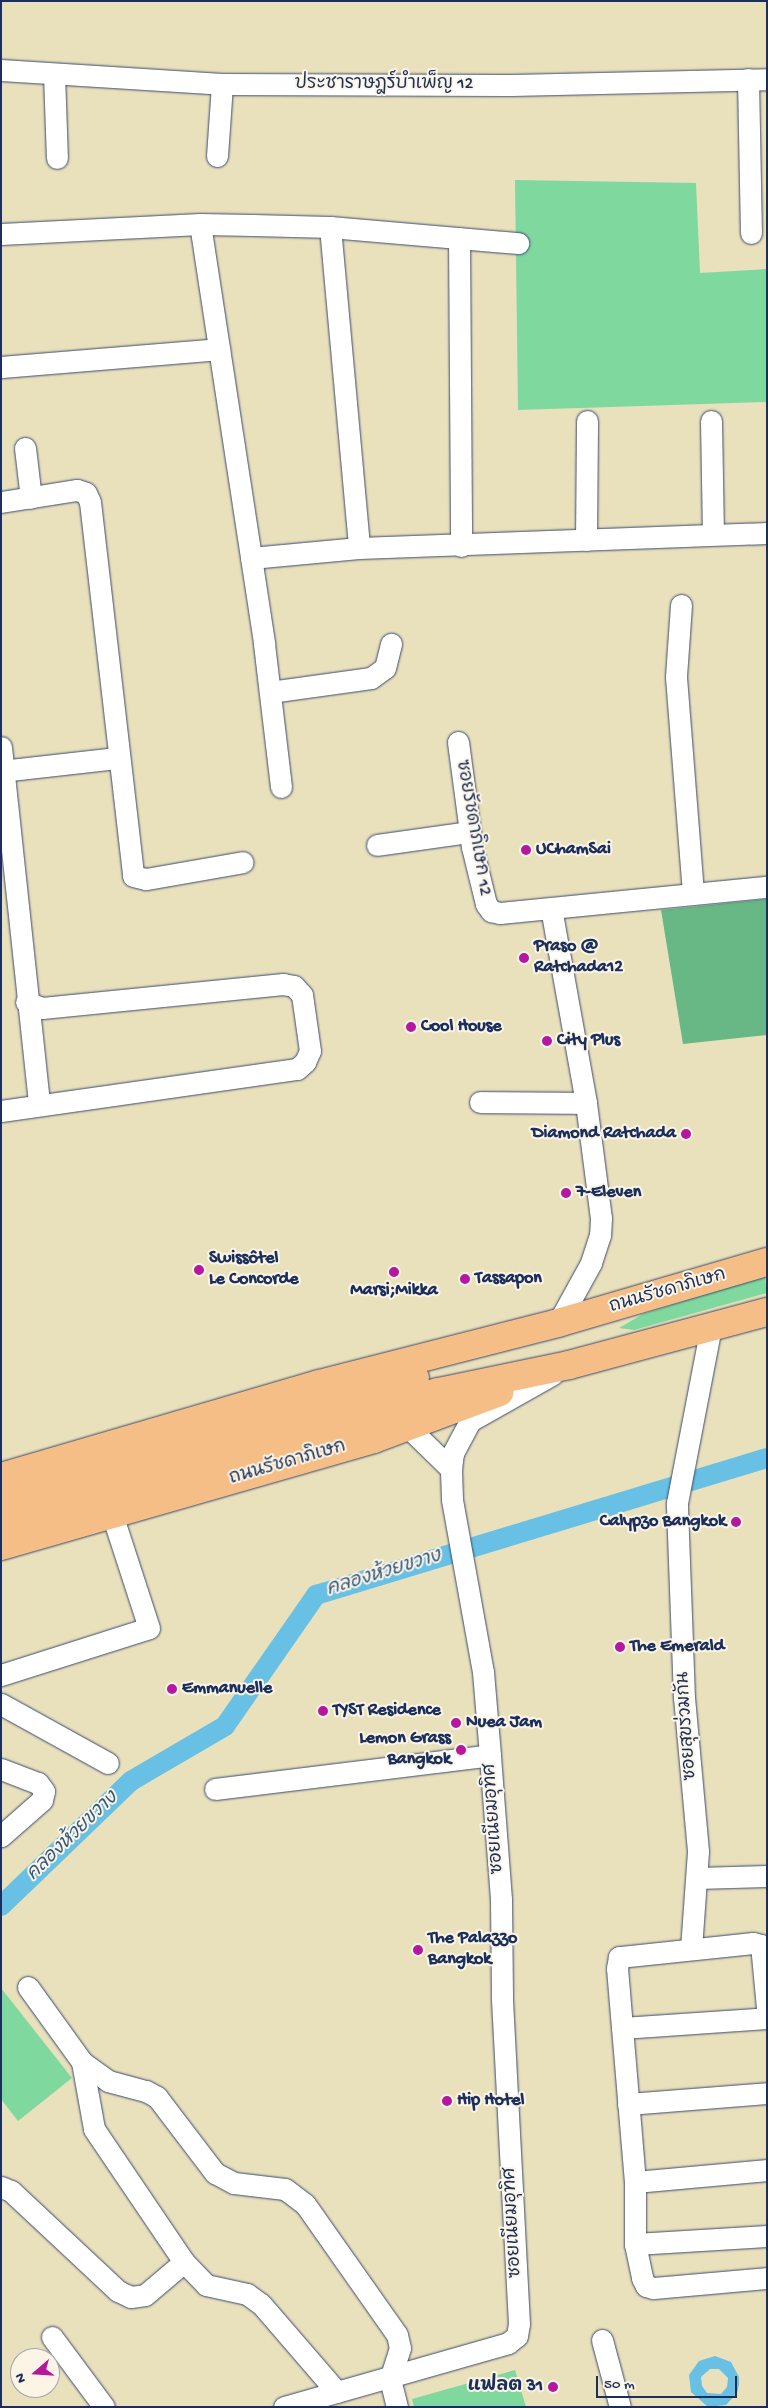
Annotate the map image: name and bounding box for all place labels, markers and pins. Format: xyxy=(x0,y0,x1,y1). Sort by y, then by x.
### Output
place label: UChamSai xyxy=(536,839,611,861)
marker: UChamSai xyxy=(520,844,532,856)
place label: Praso @ Ratchada12 xyxy=(534,937,623,980)
marker: Praso @ Ratchada12 xyxy=(518,952,530,964)
place label: Cool House xyxy=(421,1016,502,1038)
marker: Cool House xyxy=(405,1021,417,1033)
place label: City Plus xyxy=(557,1030,620,1052)
marker: City Plus xyxy=(541,1035,553,1047)
place label: Diamond Ratchada xyxy=(532,1123,676,1145)
marker: Diamond Ratchada xyxy=(680,1128,692,1140)
place label: 7-Eleven xyxy=(576,1182,641,1204)
marker: 7-Eleven xyxy=(560,1187,572,1199)
place label: Swissôtel Le Concorde xyxy=(209,1249,298,1292)
marker: Swissôtel Le Concorde xyxy=(193,1264,205,1276)
marker: Marsi;Mikka xyxy=(388,1266,400,1278)
place label: Tassapon xyxy=(475,1268,542,1290)
marker: Tassapon xyxy=(459,1273,471,1285)
place label: Marsi;Mikka xyxy=(350,1280,438,1302)
place label: Calypzo Bangkok xyxy=(600,1511,726,1533)
marker: Calypzo Bangkok xyxy=(730,1516,742,1528)
place label: The Emerald xyxy=(630,1636,724,1658)
marker: The Emerald xyxy=(614,1641,626,1653)
place label: Emmanuelle xyxy=(182,1678,272,1700)
marker: Emmanuelle xyxy=(166,1683,178,1695)
place label: TYST Residence xyxy=(333,1700,441,1722)
marker: TYST Residence xyxy=(317,1705,329,1717)
place label: Nuea Jam xyxy=(466,1712,542,1734)
marker: Nuea Jam xyxy=(450,1717,462,1729)
place label: Lemon Grass Bangkok xyxy=(359,1729,451,1772)
marker: Lemon Grass Bangkok xyxy=(455,1744,467,1756)
place label: The Palazzo Bangkok xyxy=(428,1929,517,1972)
marker: The Palazzo Bangkok xyxy=(412,1944,424,1956)
place label: Hip Hotel xyxy=(457,2090,525,2112)
marker: Hip Hotel xyxy=(441,2095,453,2107)
place label: แฟลต 31 xyxy=(468,2376,543,2398)
marker: แฟลต 31 xyxy=(547,2381,559,2393)

